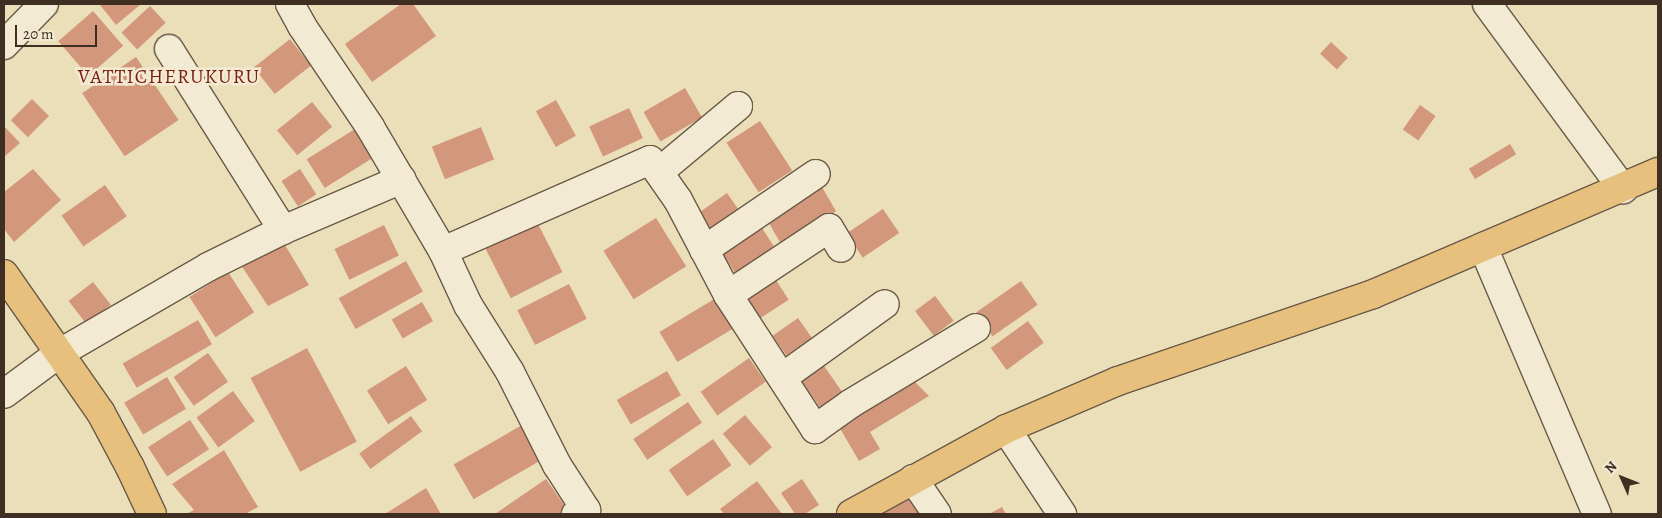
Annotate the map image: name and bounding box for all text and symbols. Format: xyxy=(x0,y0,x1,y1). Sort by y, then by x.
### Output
scale bar xyxy=(18,15,100,47)
text: 20 m xyxy=(23,24,54,44)
district label: VATTICHERUKURU xyxy=(76,64,262,88)
north arrow xyxy=(1597,453,1647,503)
text: N xyxy=(1600,457,1621,478)

